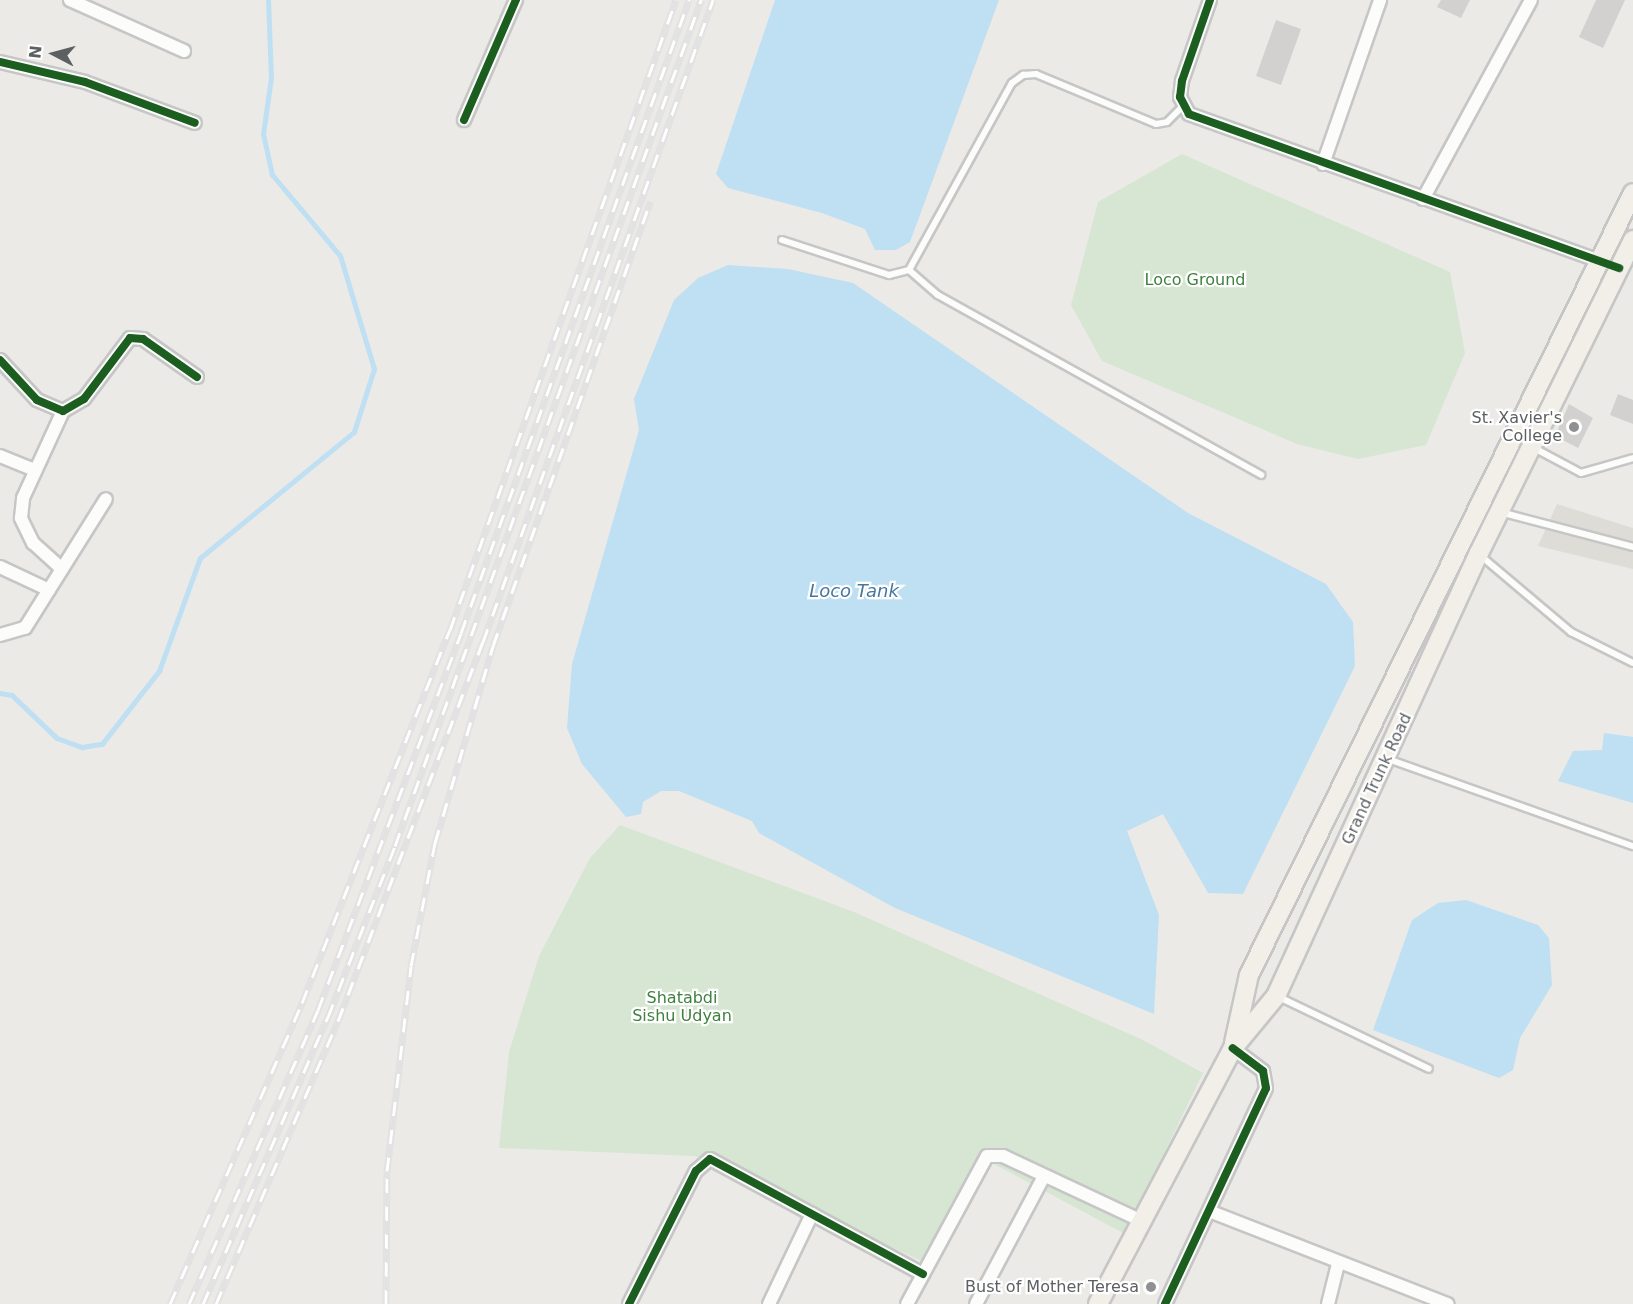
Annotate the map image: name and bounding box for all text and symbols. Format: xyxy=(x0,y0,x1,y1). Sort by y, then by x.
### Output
north arrow xyxy=(24,24,84,84)
text: N xyxy=(25,44,46,60)
park label: Loco Ground xyxy=(1145,270,1245,290)
place label: St. Xavier's College xyxy=(1472,408,1562,446)
marker: St. Xavier's College xyxy=(1567,420,1581,434)
water label: Loco Tank xyxy=(809,580,899,602)
street label: Grand Trunk Road xyxy=(1338,710,1416,848)
park label: Shatabdi Sishu Udyan xyxy=(632,988,732,1026)
place label: Bust of Mother Teresa xyxy=(965,1277,1139,1297)
marker: Bust of Mother Teresa xyxy=(1144,1280,1158,1294)

